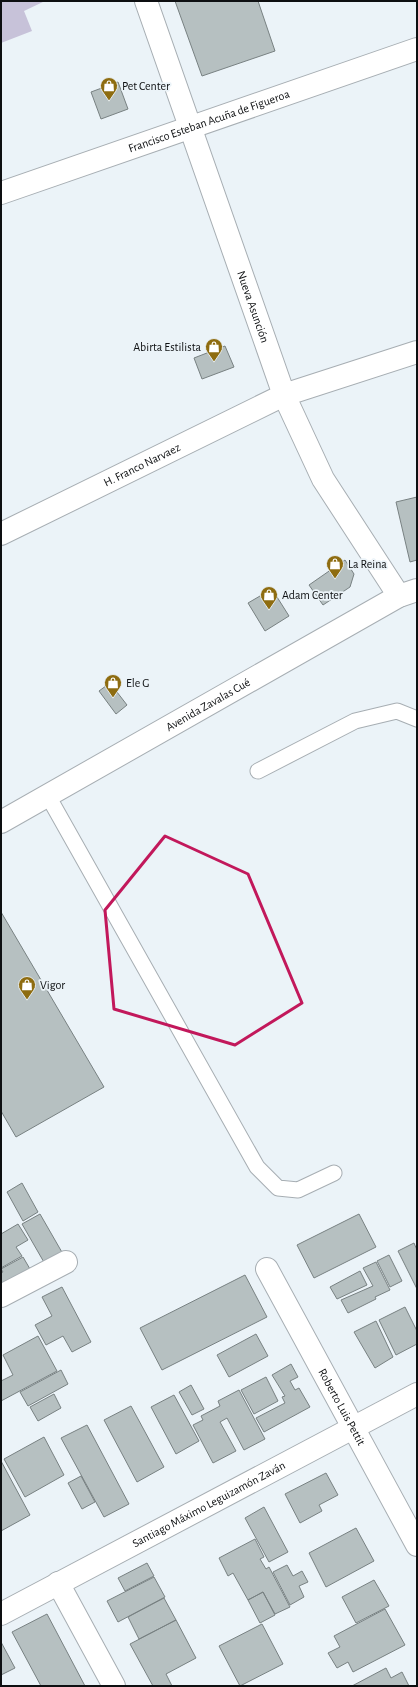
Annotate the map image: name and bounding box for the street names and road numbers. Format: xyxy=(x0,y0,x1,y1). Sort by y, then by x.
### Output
street label: Francisco Esteban Acuña de Figueroa xyxy=(127,87,292,154)
street label: Nueva Asunción xyxy=(235,269,271,344)
street label: H. Franco Narvaez xyxy=(102,441,182,489)
street label: Avenida Zavalas Cué xyxy=(164,676,252,733)
street label: Roberto Luis Pettit xyxy=(316,1367,368,1448)
street label: Santiago Máximo Leguizamón Zaván xyxy=(130,1459,287,1549)

